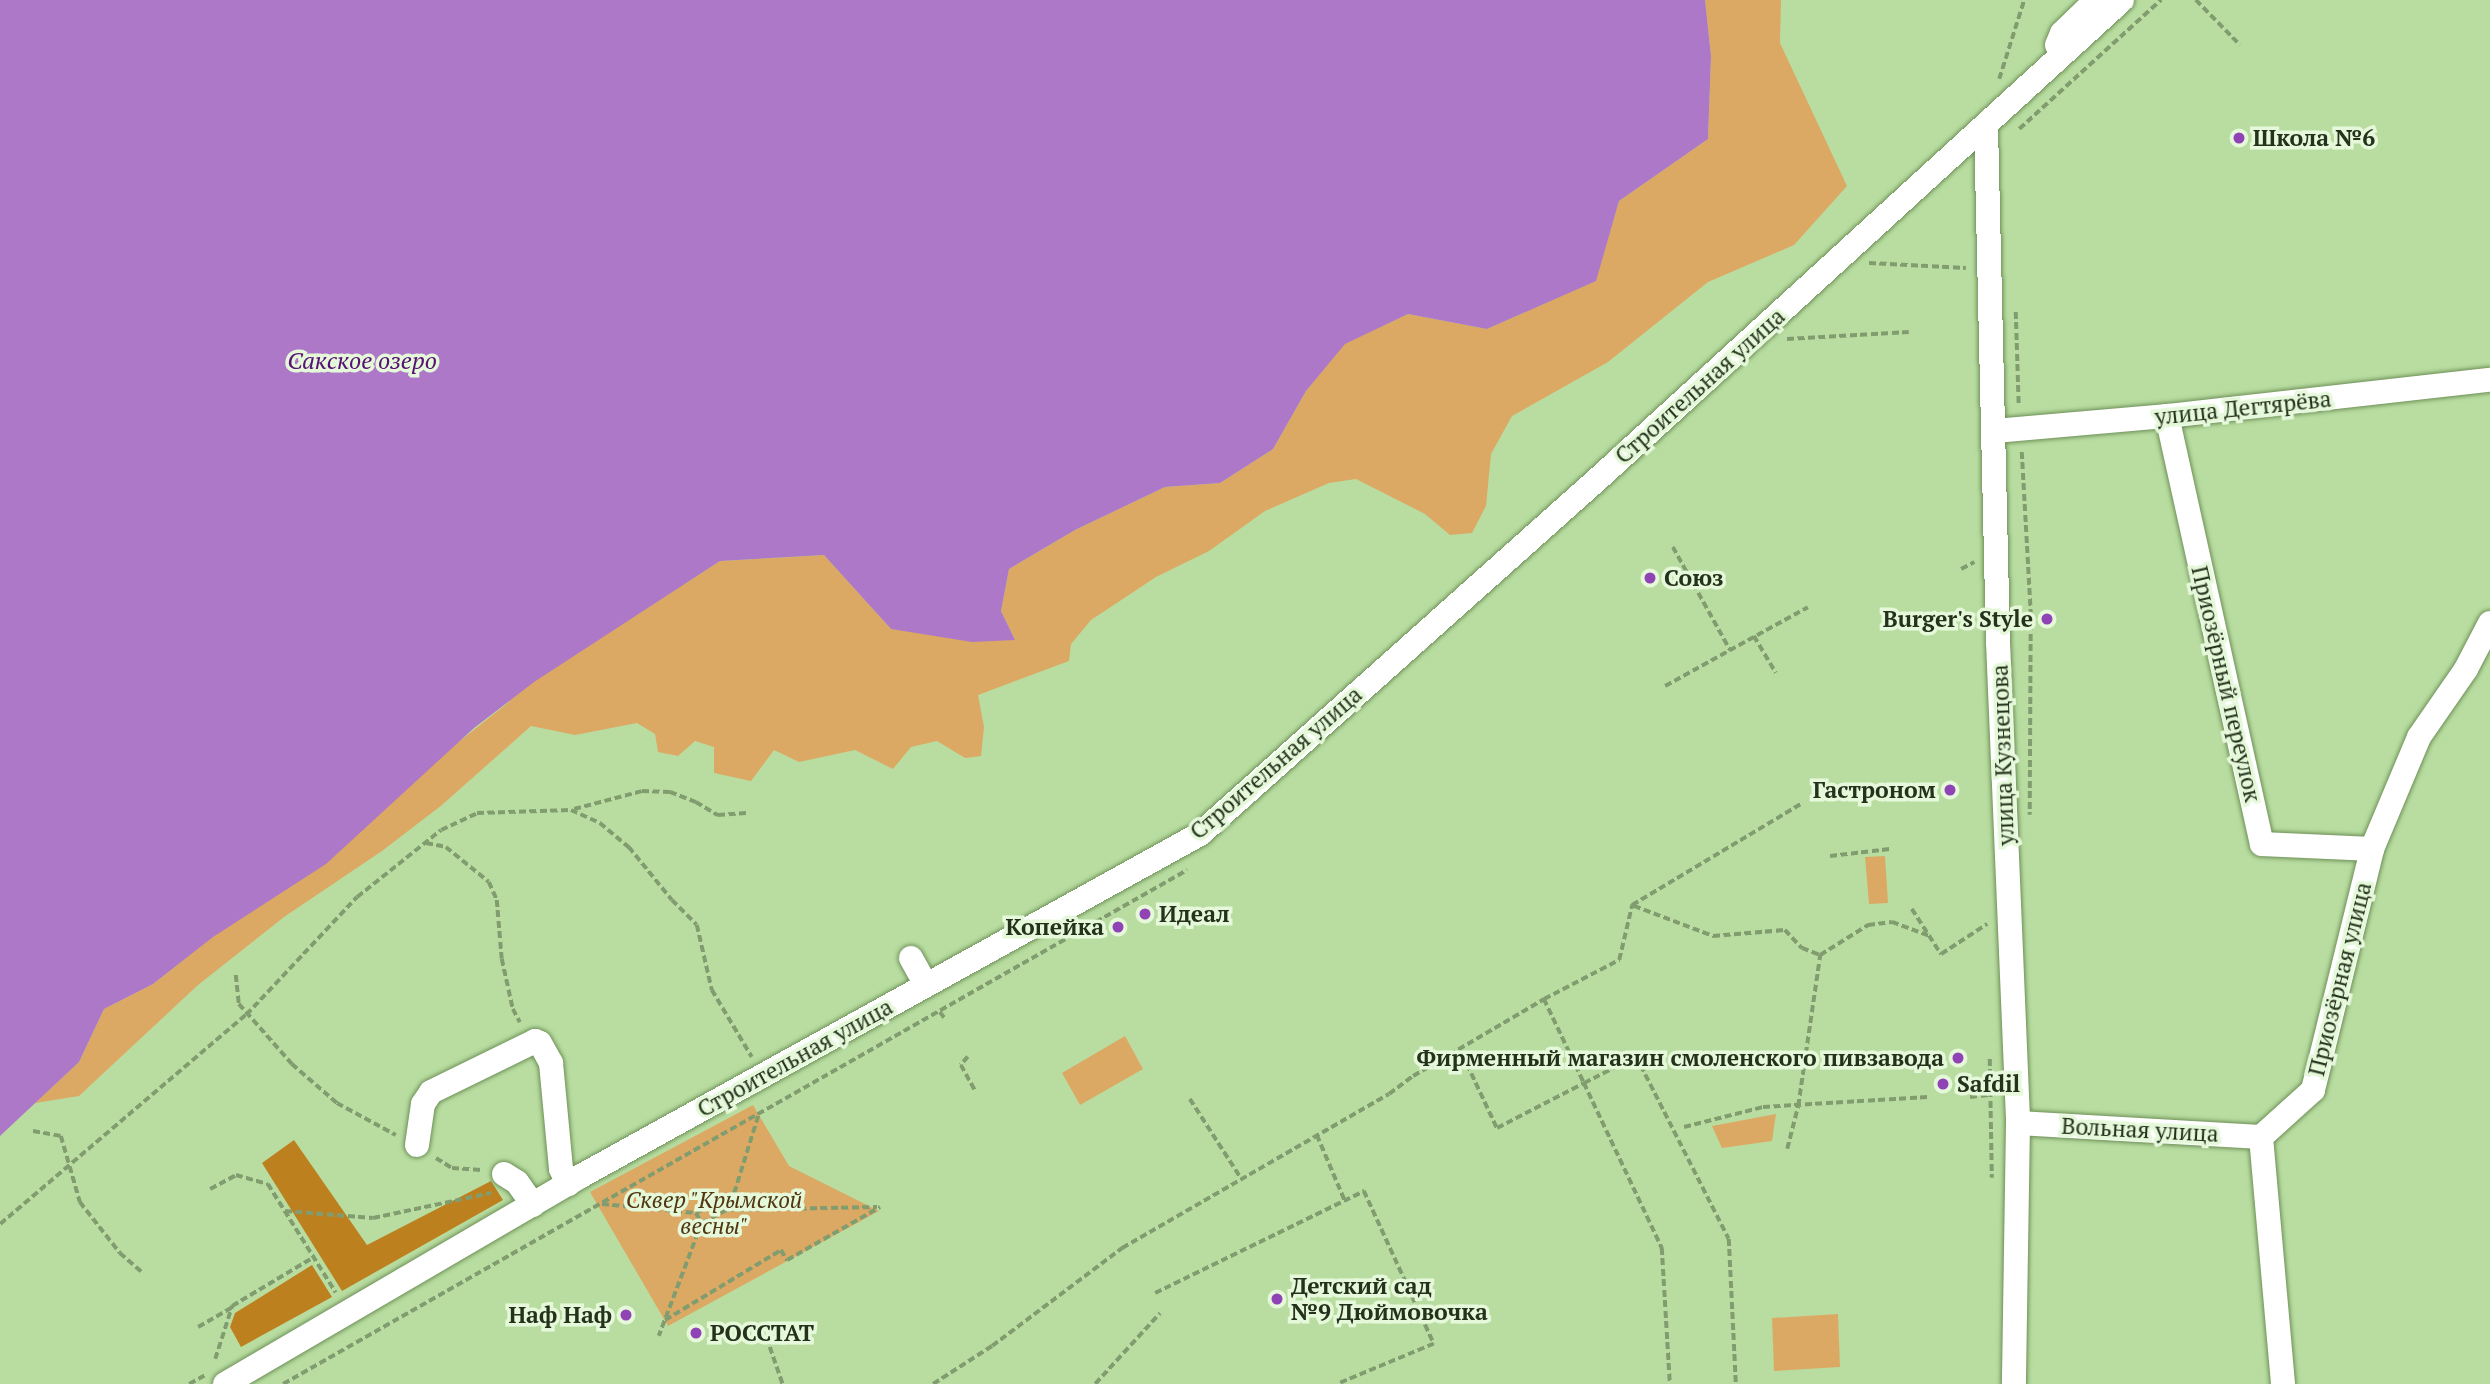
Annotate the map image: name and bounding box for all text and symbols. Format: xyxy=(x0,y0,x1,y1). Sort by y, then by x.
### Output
place label: Школа №6 xyxy=(2253,124,2375,152)
marker: Школа №6 xyxy=(2231,130,2247,146)
street label: Строительная улица xyxy=(1609,303,1791,469)
water label: Сакское озеро xyxy=(287,347,437,375)
street label: улица Дегтярёва xyxy=(2153,385,2333,431)
street label: Приозёрный переулок xyxy=(2185,563,2267,805)
place label: Союз xyxy=(1664,564,1724,592)
marker: Союз xyxy=(1642,570,1658,586)
place label: Burger's Style xyxy=(1883,605,2033,633)
marker: Burger's Style xyxy=(2039,611,2055,627)
street label: улица Кузнецова xyxy=(1986,664,2020,846)
street label: Строительная улица xyxy=(1184,681,1368,845)
place label: Гастроном xyxy=(1813,776,1936,804)
marker: Гастроном xyxy=(1942,782,1958,798)
street label: Приозёрная улица xyxy=(2303,879,2377,1079)
place label: Идеал xyxy=(1159,900,1230,928)
marker: Идеал xyxy=(1137,906,1153,922)
place label: Копейка xyxy=(1006,913,1104,941)
marker: Копейка xyxy=(1110,919,1126,935)
street label: Строительная улица xyxy=(693,993,897,1123)
place label: Фирменный магазин смоленского пивзавода xyxy=(1417,1044,1944,1072)
marker: Фирменный магазин смоленского пивзавода xyxy=(1950,1050,1966,1066)
place label: Safdil xyxy=(1957,1070,2020,1098)
marker: Safdil xyxy=(1935,1076,1951,1092)
street label: Вольная улица xyxy=(2061,1112,2219,1148)
park label: Сквер "Крымской весны" xyxy=(625,1186,803,1240)
place label: Детский сад №9 Дюймовочка xyxy=(1291,1272,1488,1326)
marker: Детский сад №9 Дюймовочка xyxy=(1269,1291,1285,1307)
place label: Наф Наф xyxy=(508,1301,612,1329)
marker: Наф Наф xyxy=(618,1307,634,1323)
place label: РОССТАТ xyxy=(710,1319,814,1347)
marker: РОССТАТ xyxy=(688,1325,704,1341)

